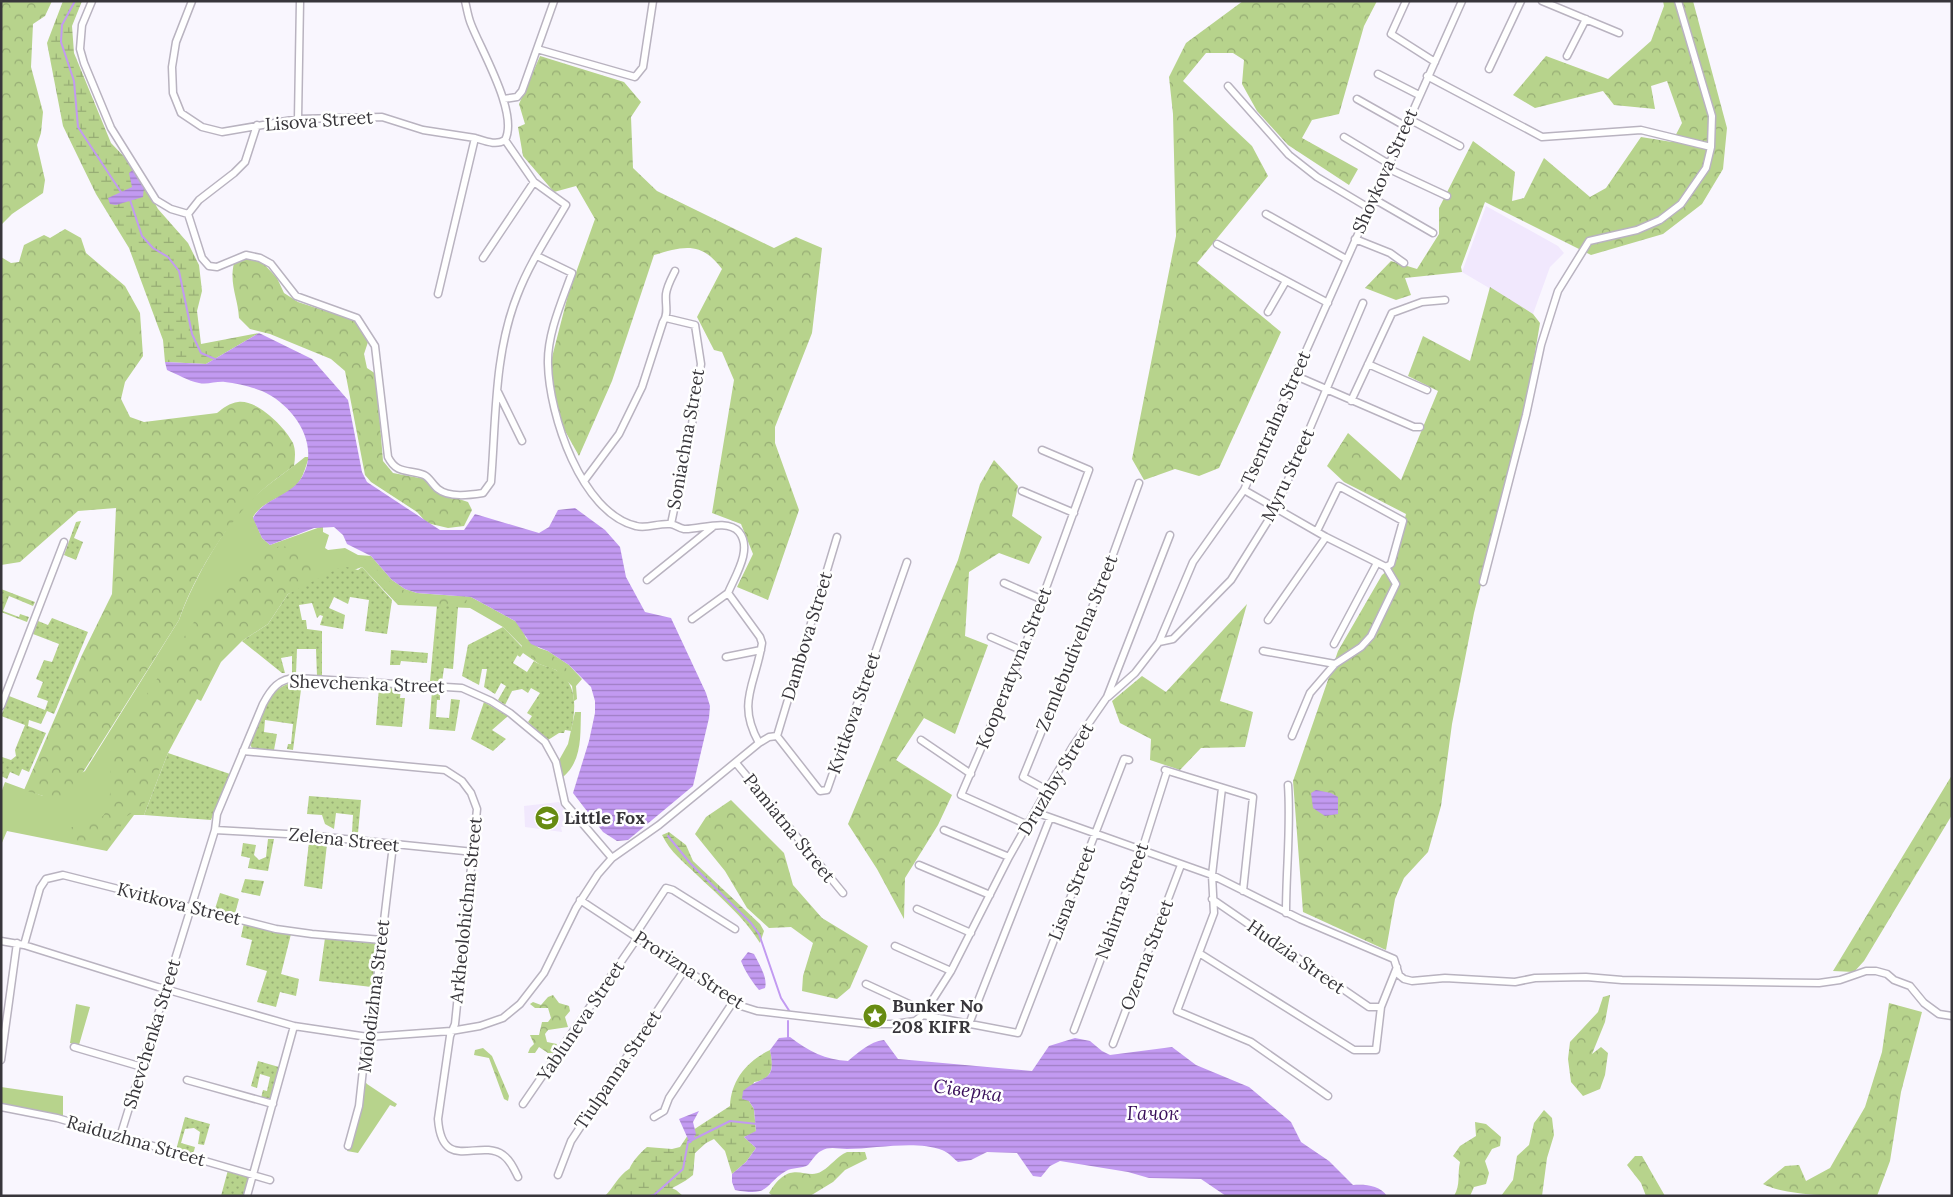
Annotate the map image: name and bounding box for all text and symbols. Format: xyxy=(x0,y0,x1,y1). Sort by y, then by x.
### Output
street label: Lisova Street xyxy=(264,105,374,136)
street label: Shovkova Street xyxy=(1347,105,1422,237)
street label: Tsentralna Street xyxy=(1236,347,1315,489)
street label: Soniachna Street xyxy=(662,367,709,511)
street label: Myru Street xyxy=(1256,425,1319,525)
street label: Zemlebudivelna Street xyxy=(1031,551,1122,734)
street label: Dambova Street xyxy=(776,569,837,703)
street label: Kooperatyvna Street xyxy=(971,584,1056,752)
street label: Kvitkova Street xyxy=(822,649,885,777)
street label: Shevchenka Street xyxy=(289,669,445,698)
street label: Druzhby Street xyxy=(1013,718,1098,839)
street label: Pamiatna Street xyxy=(738,769,840,887)
school or university icon: Little Fox xyxy=(534,805,560,831)
place label: Little Fox xyxy=(564,806,645,829)
street label: Arkheolohichna Street xyxy=(444,816,487,1005)
street label: Zelena Street xyxy=(287,822,401,857)
street label: Nahirna Street xyxy=(1090,839,1153,962)
street label: Lisna Street xyxy=(1043,842,1100,944)
street label: Kvitkova Street xyxy=(115,877,243,930)
street label: Ozerna Street xyxy=(1115,896,1178,1014)
street label: Hudzia Street xyxy=(1243,914,1350,999)
street label: Molodizhna Street xyxy=(353,918,394,1074)
street label: Prorizna Street xyxy=(630,925,749,1014)
street label: Shevchenka Street xyxy=(118,956,185,1112)
street label: Yabluneva Street xyxy=(531,956,629,1086)
place label: Bunker No 208 KIFR xyxy=(892,994,983,1038)
place icon: Bunker No 208 KIFR xyxy=(862,1003,888,1029)
street label: Tiulpanna Street xyxy=(569,1006,666,1134)
water label: Сіверка xyxy=(932,1073,1005,1107)
water label: Гачок xyxy=(1127,1101,1179,1125)
street label: Raiduzhna Street xyxy=(64,1110,208,1171)

